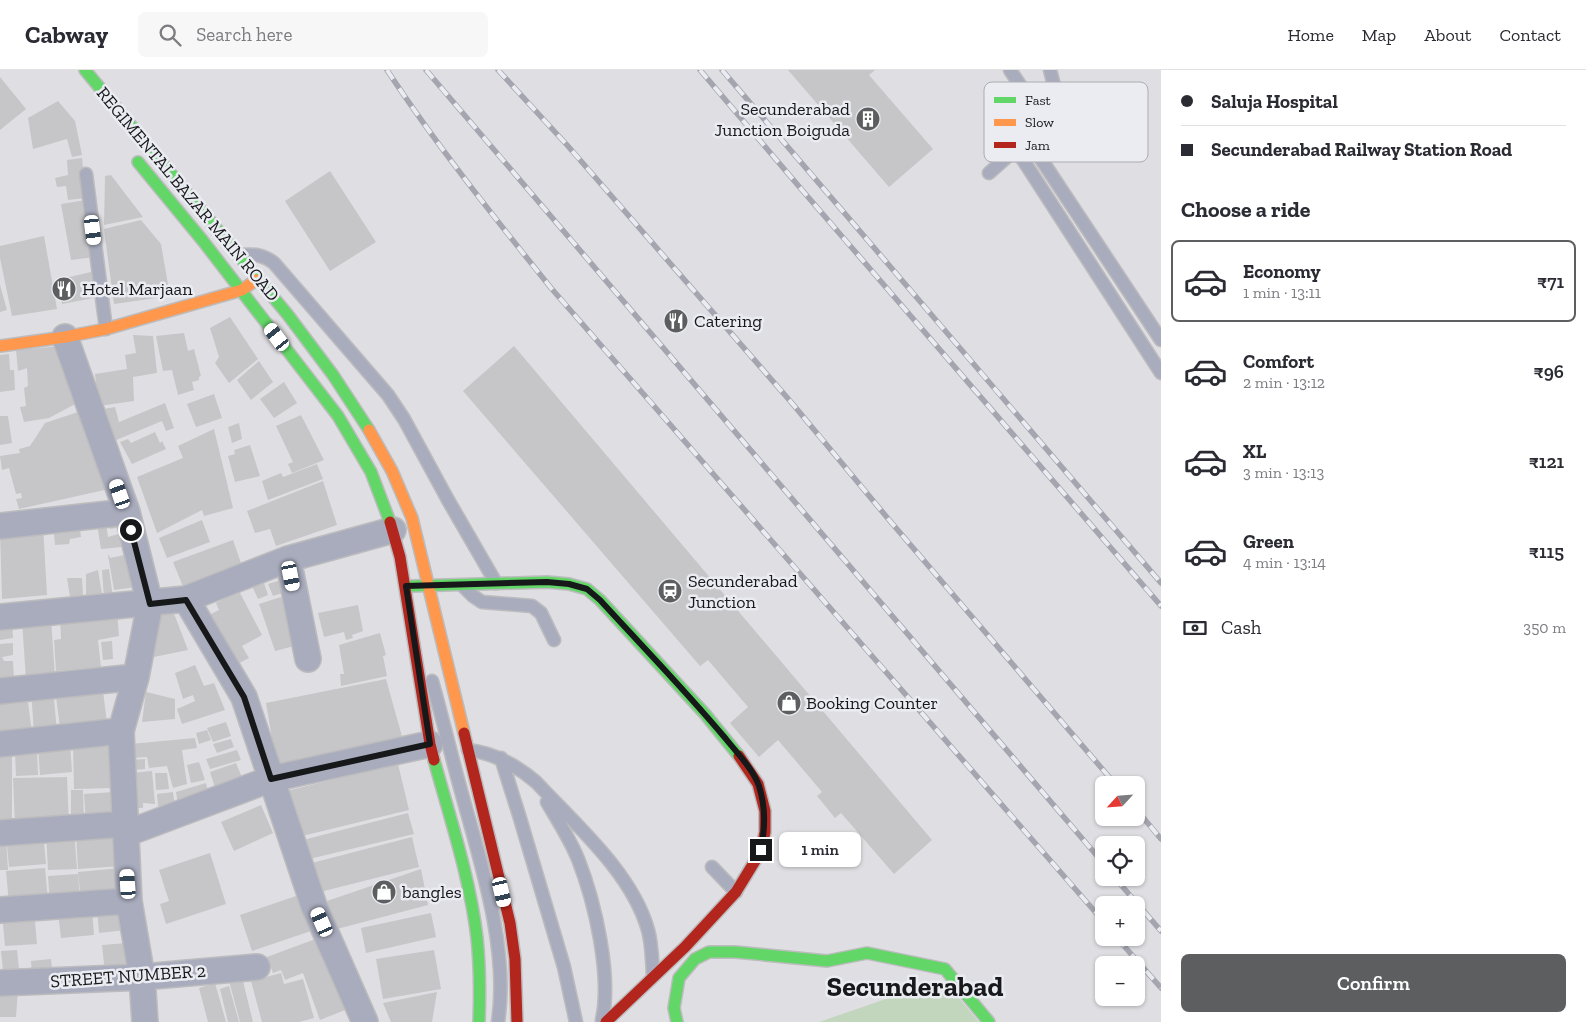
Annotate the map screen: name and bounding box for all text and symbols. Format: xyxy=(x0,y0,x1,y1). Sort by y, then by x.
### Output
search box xyxy=(138,12,488,57)
text: Cabway xyxy=(25,20,108,49)
icon: search xyxy=(156,21,184,49)
text: Search here xyxy=(196,23,292,46)
text: Home xyxy=(1287,24,1334,46)
text: Map xyxy=(1362,24,1396,46)
text: About xyxy=(1424,24,1471,46)
text: Contact xyxy=(1499,24,1561,46)
street label: REGIMENTAL BAZAR MAIN ROAD xyxy=(92,82,284,306)
legend xyxy=(984,82,1148,162)
text: Saluja Hospital xyxy=(1211,90,1338,113)
text: Fast xyxy=(1025,92,1052,109)
place label: Secunderabad Junction Boiguda xyxy=(714,98,850,141)
building icon: Secunderabad Junction Boiguda xyxy=(855,106,881,132)
text: Slow xyxy=(1025,114,1054,131)
text: Jam xyxy=(1025,137,1050,154)
text: Secunderabad Railway Station Road xyxy=(1211,138,1512,161)
text: Choose a ride xyxy=(1181,196,1311,223)
car xyxy=(83,214,102,246)
icon: car xyxy=(1183,259,1228,304)
text: Economy xyxy=(1243,260,1321,283)
text: ₹71 xyxy=(1537,270,1564,293)
restaurant icon: Hotel Marjaan xyxy=(51,276,77,302)
place label: Hotel Marjaan xyxy=(82,278,193,300)
text: 1 min · 13:11 xyxy=(1243,283,1321,302)
restaurant icon: Catering xyxy=(663,308,689,334)
place label: Catering xyxy=(694,310,762,332)
car xyxy=(261,321,292,353)
icon: car xyxy=(1183,349,1228,394)
text: Comfort xyxy=(1243,350,1314,373)
text: ₹96 xyxy=(1534,360,1564,383)
text: 2 min · 13:12 xyxy=(1243,373,1325,392)
icon: car xyxy=(1183,439,1228,484)
text: XL xyxy=(1243,440,1266,463)
text: ₹121 xyxy=(1529,450,1564,473)
text: 3 min · 13:13 xyxy=(1243,463,1324,482)
car xyxy=(108,477,131,511)
route start xyxy=(120,519,142,541)
icon: car xyxy=(1183,529,1228,574)
text: Green xyxy=(1243,530,1294,553)
text: ₹115 xyxy=(1529,540,1564,563)
text: 4 min · 13:14 xyxy=(1243,553,1326,572)
car xyxy=(280,560,301,592)
place label: Secunderabad Junction xyxy=(688,570,798,613)
station icon: Secunderabad Junction xyxy=(657,578,683,604)
icon: cash xyxy=(1181,614,1209,642)
text: Cash xyxy=(1221,616,1261,639)
text: 350 m xyxy=(1523,618,1566,637)
shop icon: Booking Counter xyxy=(776,690,802,716)
place label: Booking Counter xyxy=(806,692,938,714)
north arrow xyxy=(1095,776,1145,826)
map controls xyxy=(1095,776,1145,1006)
callout: 1 min xyxy=(778,832,861,868)
button: locate xyxy=(1095,836,1145,886)
route end xyxy=(750,839,772,861)
text: 1 min xyxy=(801,840,839,859)
car xyxy=(119,869,136,899)
car xyxy=(491,876,512,908)
shop icon: bangles xyxy=(371,879,397,905)
place label: bangles xyxy=(401,881,462,903)
button: + xyxy=(1095,896,1145,946)
car xyxy=(309,905,334,939)
button: Confirm xyxy=(1181,954,1566,1012)
button: − xyxy=(1095,956,1145,1006)
street label: STREET NUMBER 2 xyxy=(49,960,207,992)
district label: Secunderabad xyxy=(827,970,1003,1003)

